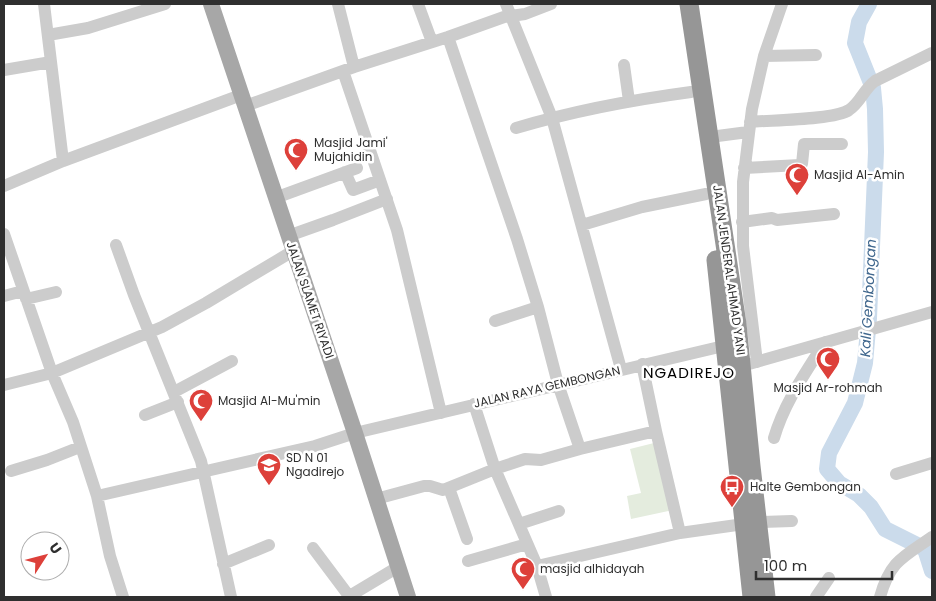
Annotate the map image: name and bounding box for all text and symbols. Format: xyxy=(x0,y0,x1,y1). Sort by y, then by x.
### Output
place label: Masjid Jami' Mujahidin xyxy=(314,134,388,165)
mosque icon: Masjid Jami' Mujahidin xyxy=(283,137,309,171)
mosque icon: Masjid Al-Amin xyxy=(784,162,810,196)
place label: Masjid Al-Amin xyxy=(814,166,905,183)
street label: JALAN JENDERAL AHMAD YANI xyxy=(709,184,750,356)
water label: Kali Gembongan xyxy=(855,238,881,358)
street label: JALAN SLAMET RIYADI xyxy=(282,239,338,361)
mosque icon: Masjid Ar-rohmah xyxy=(815,346,841,380)
street label: JALAN RAYA GEMBONGAN xyxy=(472,361,622,412)
district label: NGADIREJO xyxy=(643,362,735,383)
place label: Masjid Ar-rohmah xyxy=(773,379,883,396)
mosque icon: Masjid Al-Mu'min xyxy=(188,388,214,422)
place label: Masjid Al-Mu'min xyxy=(218,392,321,409)
place label: SD N 01 Ngadirejo xyxy=(286,449,345,480)
school or university icon: SD N 01 Ngadirejo xyxy=(256,452,282,486)
bus stop icon: Halte Gembongan xyxy=(719,474,745,508)
place label: Halte Gembongan xyxy=(750,478,861,495)
north arrow xyxy=(20,531,70,581)
text: U xyxy=(45,538,67,558)
scale bar xyxy=(756,548,892,580)
text: 100 m xyxy=(764,555,807,576)
mosque icon: masjid alhidayah xyxy=(510,556,536,590)
place label: masjid alhidayah xyxy=(540,560,644,577)

